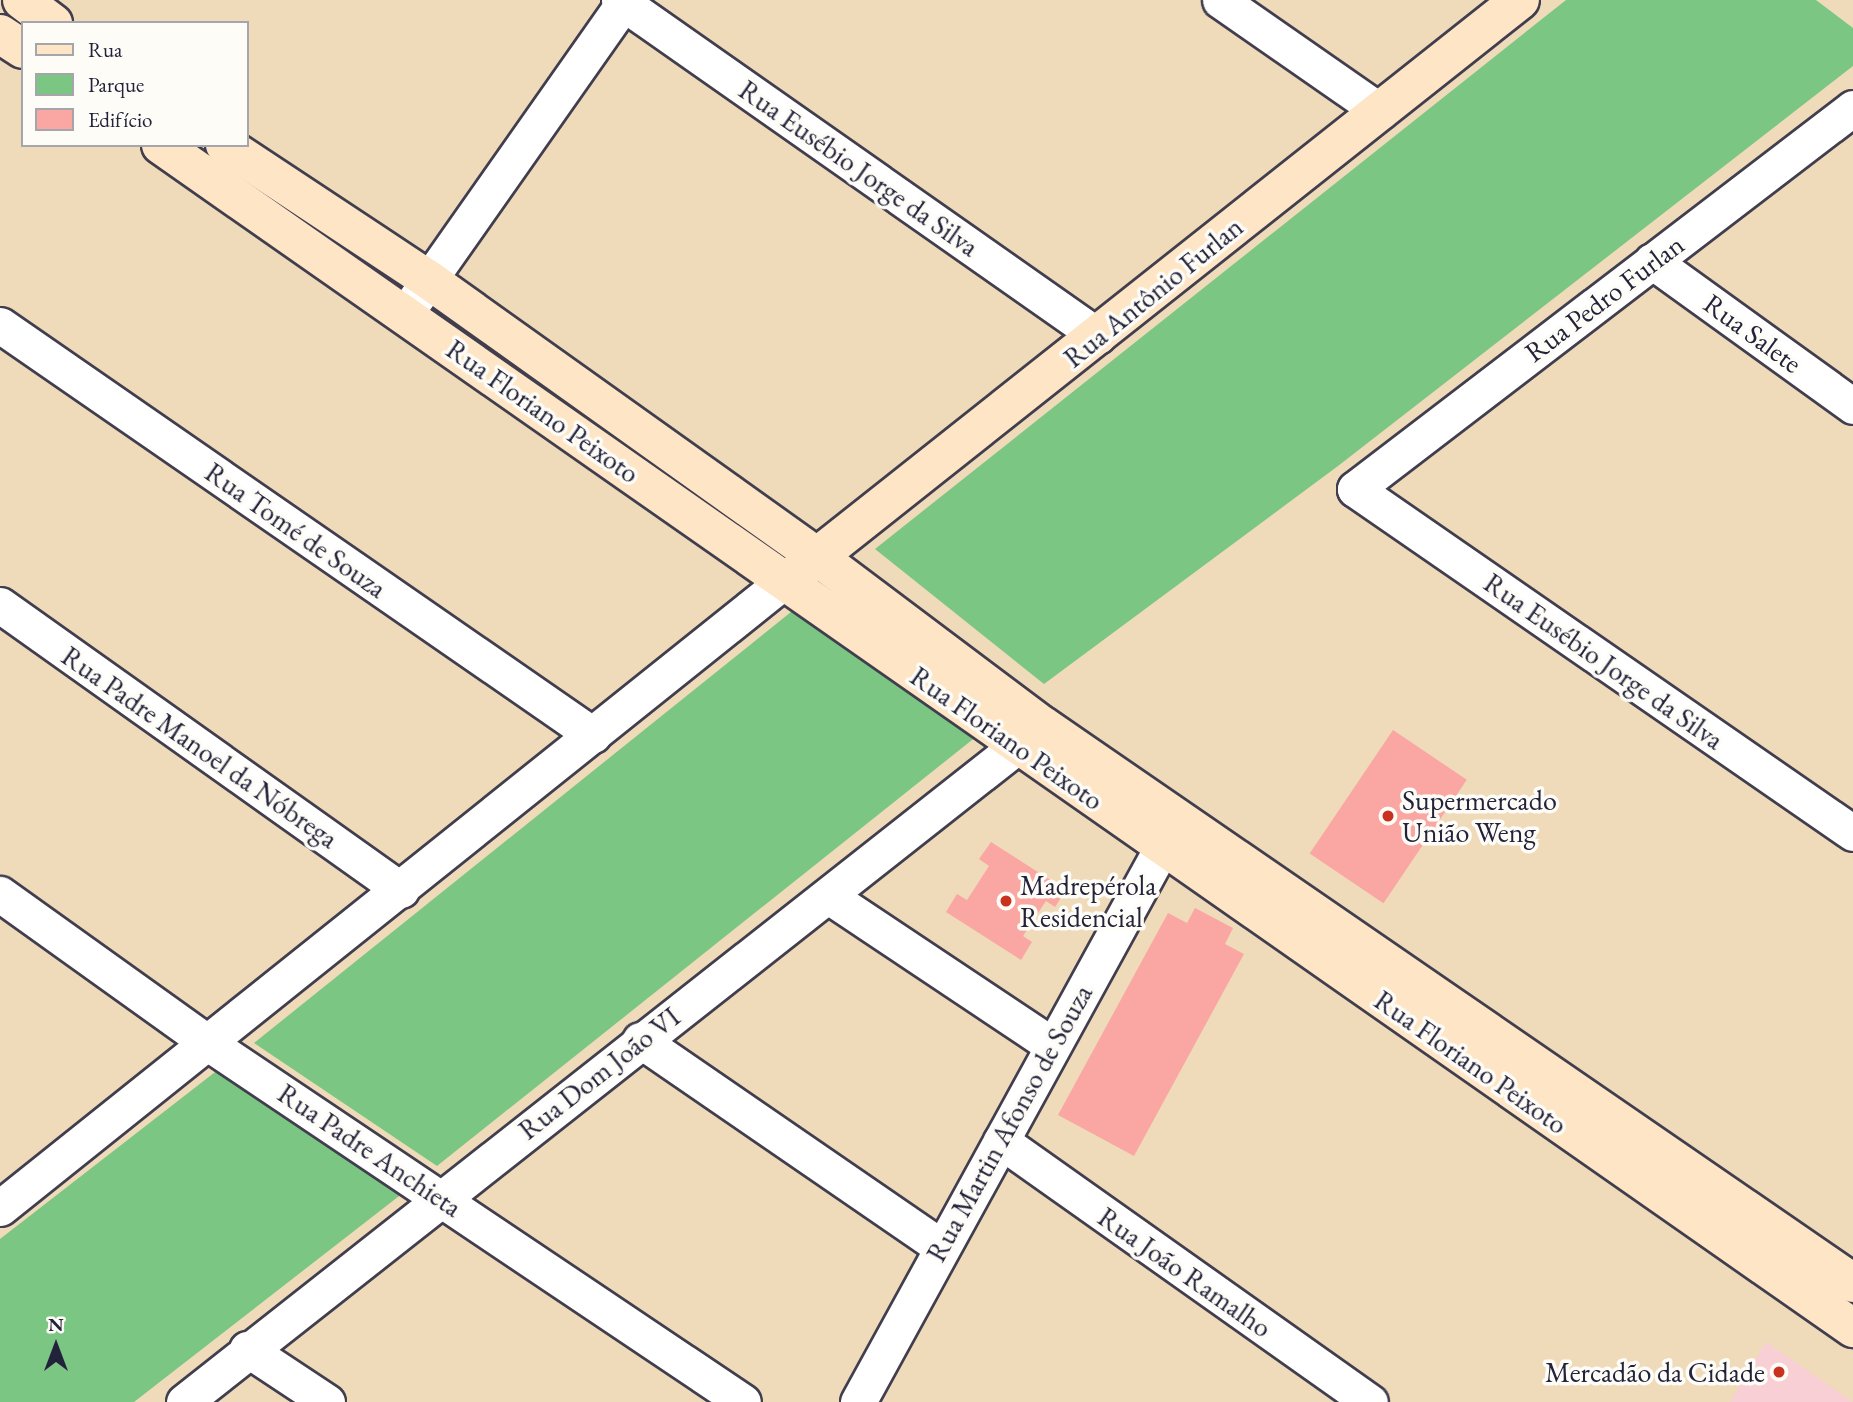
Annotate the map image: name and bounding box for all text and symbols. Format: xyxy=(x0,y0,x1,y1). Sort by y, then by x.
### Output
legend xyxy=(21,21,248,147)
text: Rua xyxy=(88,36,122,63)
text: Parque xyxy=(88,71,144,98)
street label: Rua Eusébio Jorge da Silva xyxy=(733,73,985,263)
text: Edifício xyxy=(88,106,152,133)
street label: Rua Antônio Furlan xyxy=(1057,210,1249,374)
street label: Rua Pedro Furlan xyxy=(1518,227,1690,369)
street label: Rua Salete xyxy=(1697,286,1809,380)
street label: Rua Floriano Peixoto xyxy=(440,332,646,490)
street label: Rua Tomé de Souza xyxy=(199,455,393,605)
street label: Rua Eusébio Jorge da Silva xyxy=(1478,566,1730,756)
street label: Rua Padre Manoel da Nóbrega xyxy=(55,639,345,855)
street label: Rua Floriano Peixoto xyxy=(904,659,1110,817)
place label: Supermercado União Weng xyxy=(1402,783,1557,849)
marker: Supermercado União Weng xyxy=(1380,808,1396,824)
place label: Madrepérola Residencial xyxy=(1020,868,1156,934)
marker: Madrepérola Residencial xyxy=(998,893,1014,909)
street label: Rua Martin Afonso de Souza xyxy=(919,979,1099,1267)
street label: Rua Floriano Peixoto xyxy=(1368,983,1574,1141)
street label: Rua Dom João VI xyxy=(512,1000,686,1146)
street label: Rua Padre Anchieta xyxy=(272,1076,468,1224)
street label: Rua João Ramalho xyxy=(1092,1200,1278,1344)
north arrow xyxy=(21,1311,91,1381)
text: N xyxy=(48,1312,64,1337)
place label: Mercadão da Cidade xyxy=(1545,1355,1765,1389)
marker: Mercadão da Cidade xyxy=(1771,1364,1787,1380)

